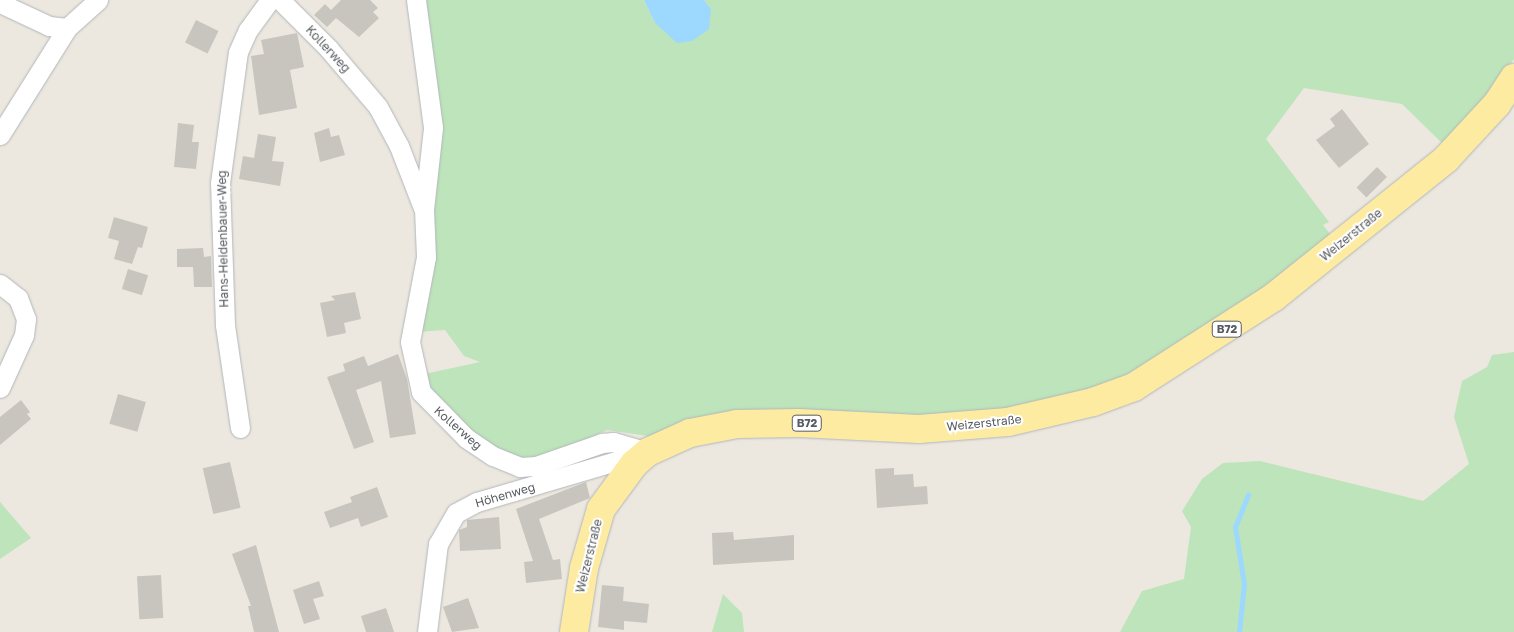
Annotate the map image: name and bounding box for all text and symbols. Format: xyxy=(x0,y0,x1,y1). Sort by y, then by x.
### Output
street label: Kollerweg xyxy=(303,23,353,75)
street label: Hans-Heidenbauer-Weg xyxy=(215,170,231,308)
street label: Weizerstraße xyxy=(1317,206,1385,264)
road number: B72 xyxy=(1211,320,1243,338)
street label: Kollerweg xyxy=(431,403,485,453)
street label: Weizerstraße xyxy=(946,412,1022,434)
road number: B72 xyxy=(791,414,823,432)
street label: Höhenweg xyxy=(473,480,537,510)
street label: Weizerstraße xyxy=(573,518,605,594)

